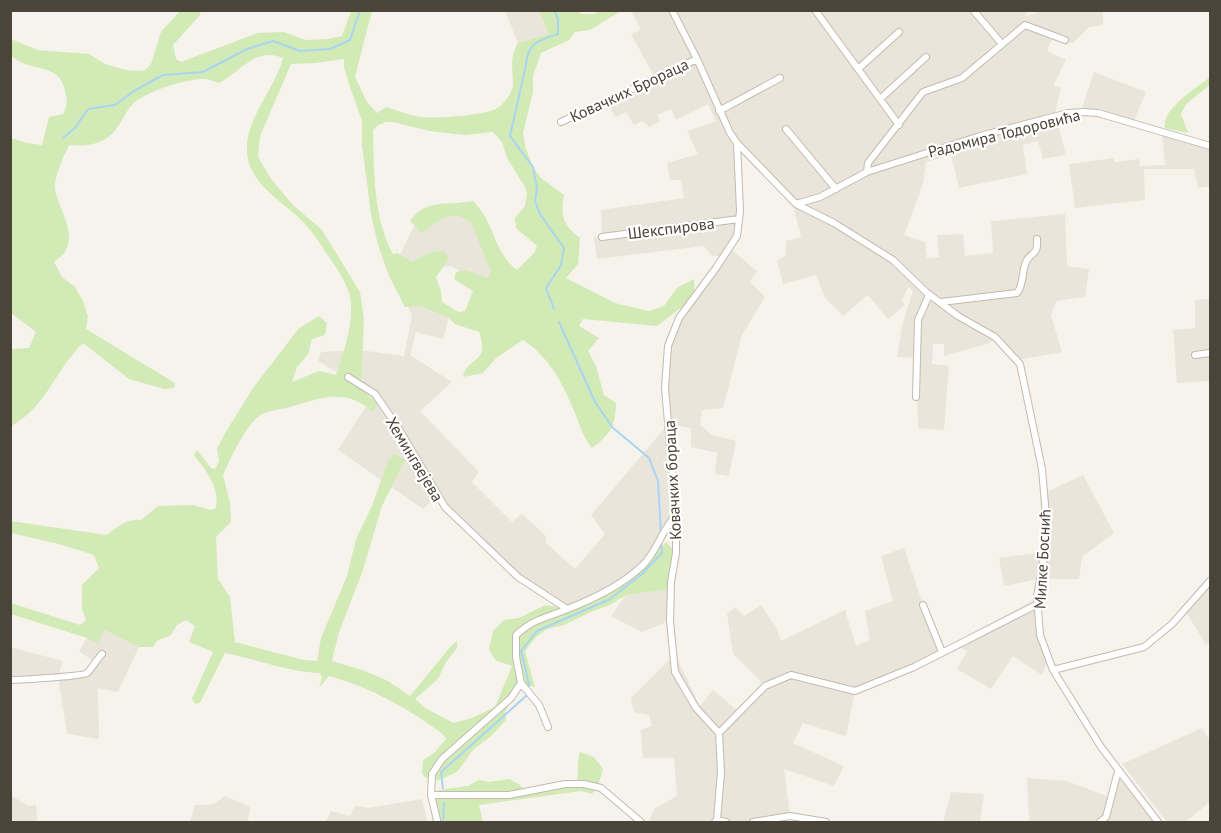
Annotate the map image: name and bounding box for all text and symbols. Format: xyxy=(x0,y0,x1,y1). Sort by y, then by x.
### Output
street label: Ковачких Брораца xyxy=(566,54,692,126)
street label: Радомира Тодоровића xyxy=(926,104,1082,162)
street label: Шекспирова xyxy=(626,213,716,243)
street label: Хемингвејева xyxy=(382,413,448,505)
street label: Ковачких бораца xyxy=(659,420,685,540)
street label: Милке Боснић xyxy=(1029,509,1055,609)

